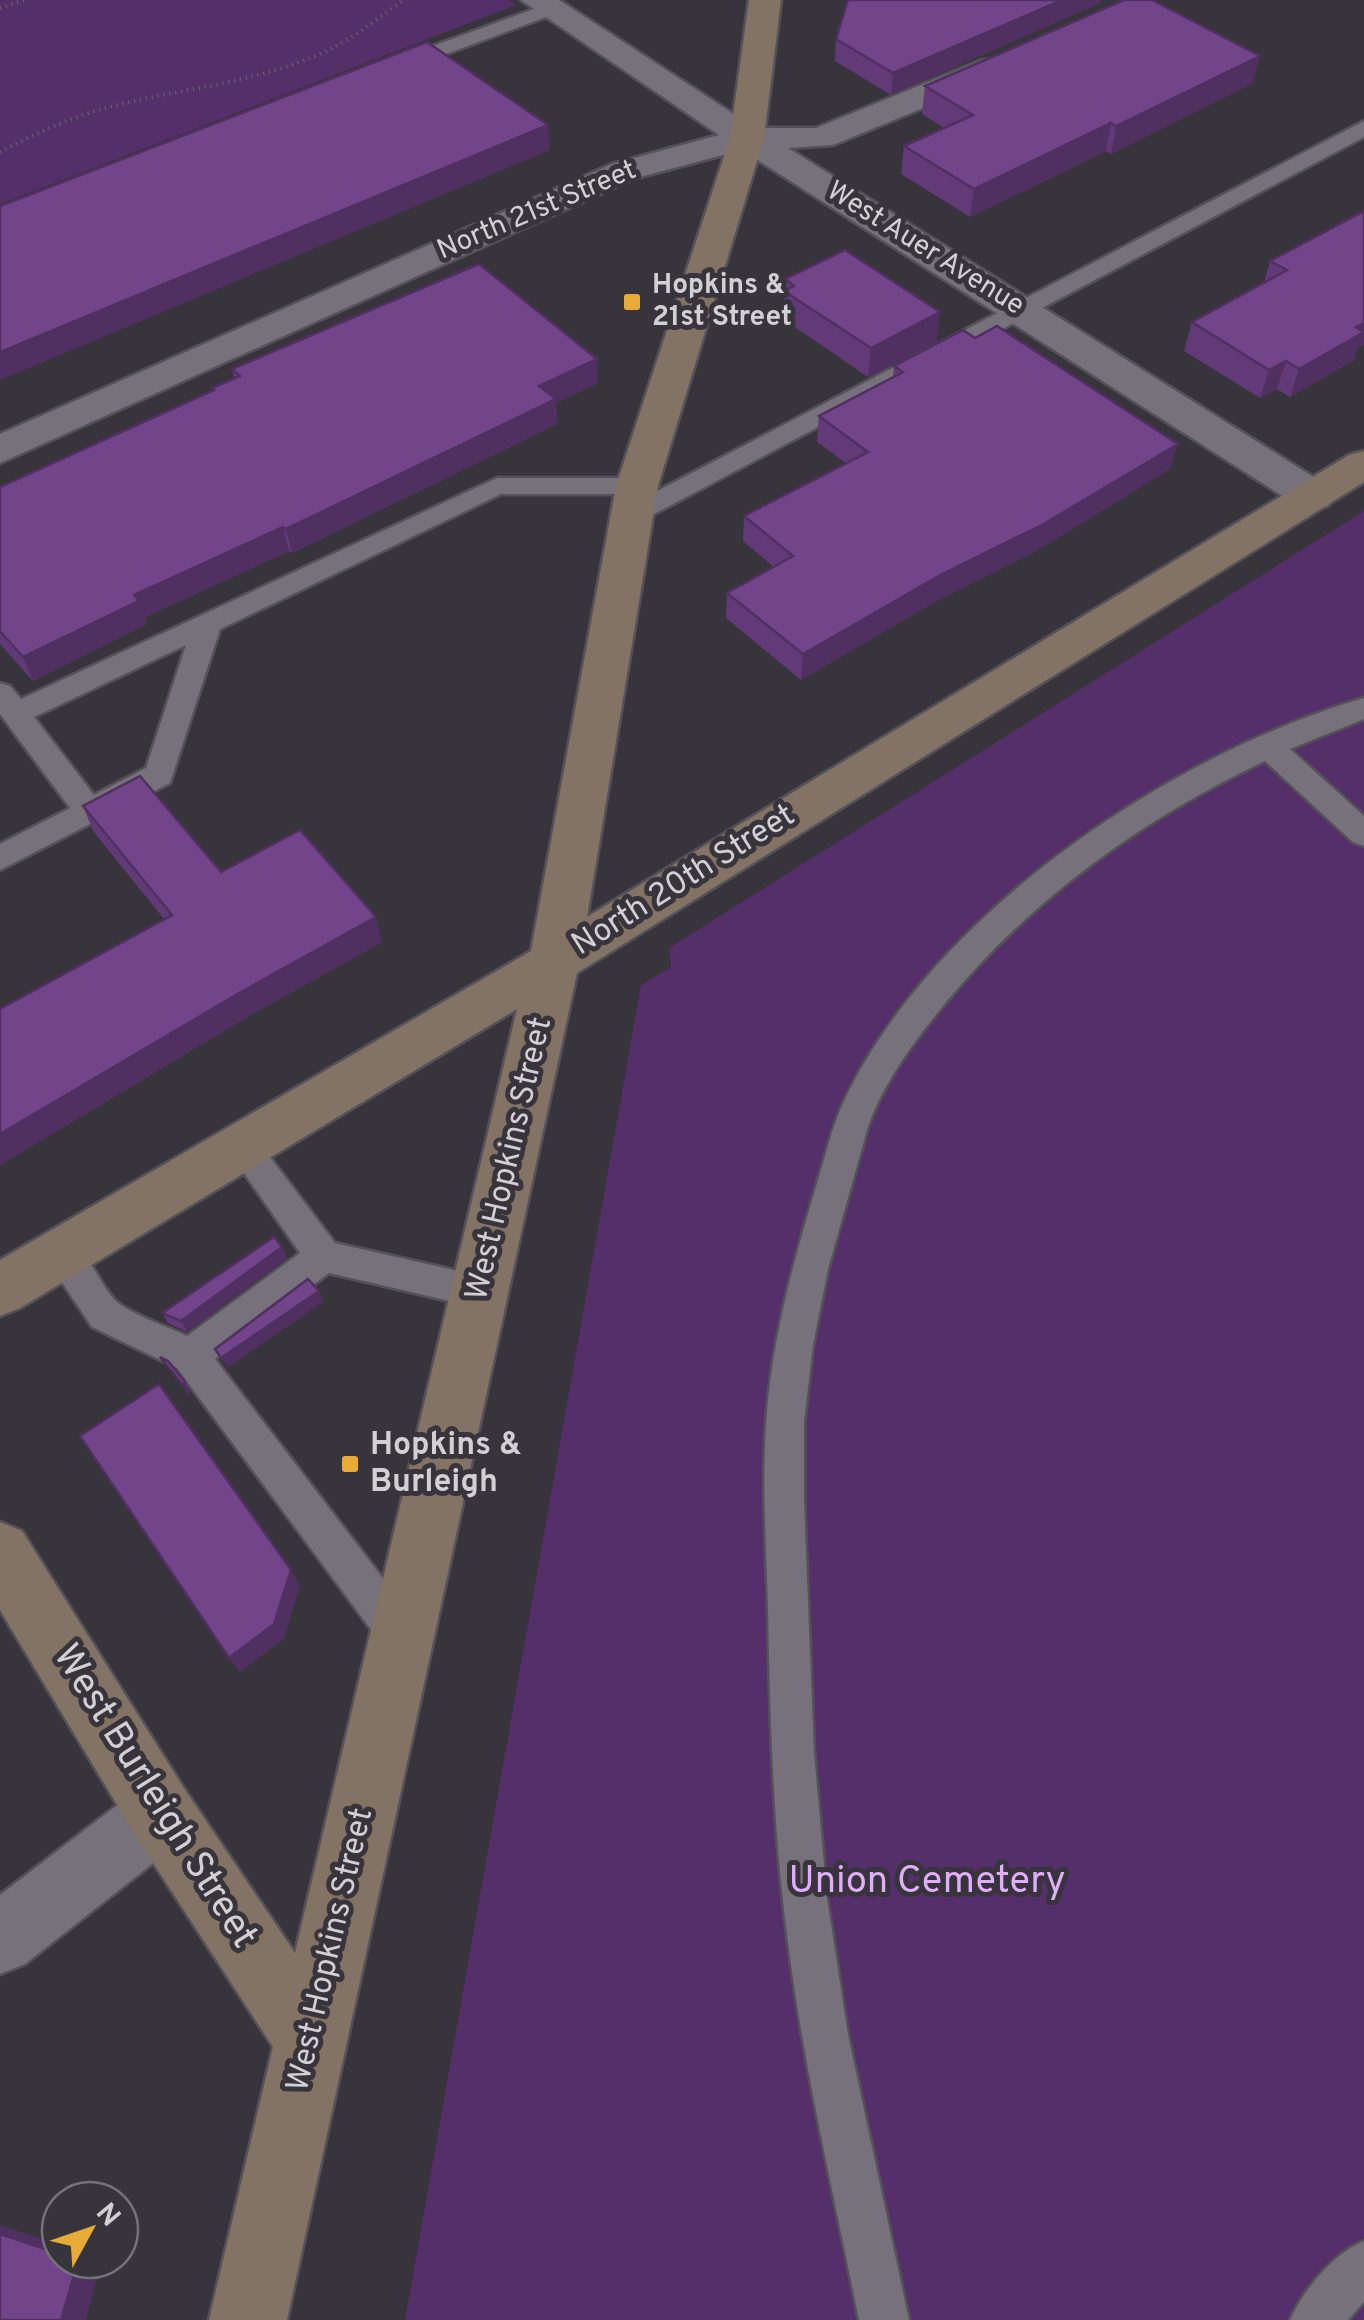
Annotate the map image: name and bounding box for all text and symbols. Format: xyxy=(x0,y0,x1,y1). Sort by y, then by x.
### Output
street label: North 21st Street xyxy=(432,153,642,269)
street label: West Auer Avenue xyxy=(819,174,1031,324)
place label: Hopkins & 21st Street xyxy=(652,268,792,336)
marker: Hopkins & 21st Street xyxy=(621,291,643,313)
street label: North 20th Street xyxy=(565,796,803,966)
street label: West Hopkins Street xyxy=(458,1013,562,1305)
place label: Hopkins & Burleigh xyxy=(370,1426,522,1503)
marker: Hopkins & Burleigh xyxy=(339,1453,361,1475)
street label: West Burleigh Street xyxy=(41,1636,267,1958)
street label: West Hopkins Street xyxy=(279,1804,383,2096)
park label: Union Cemetery xyxy=(788,1858,1066,1907)
north arrow xyxy=(40,2180,140,2280)
text: N xyxy=(87,2197,127,2235)

